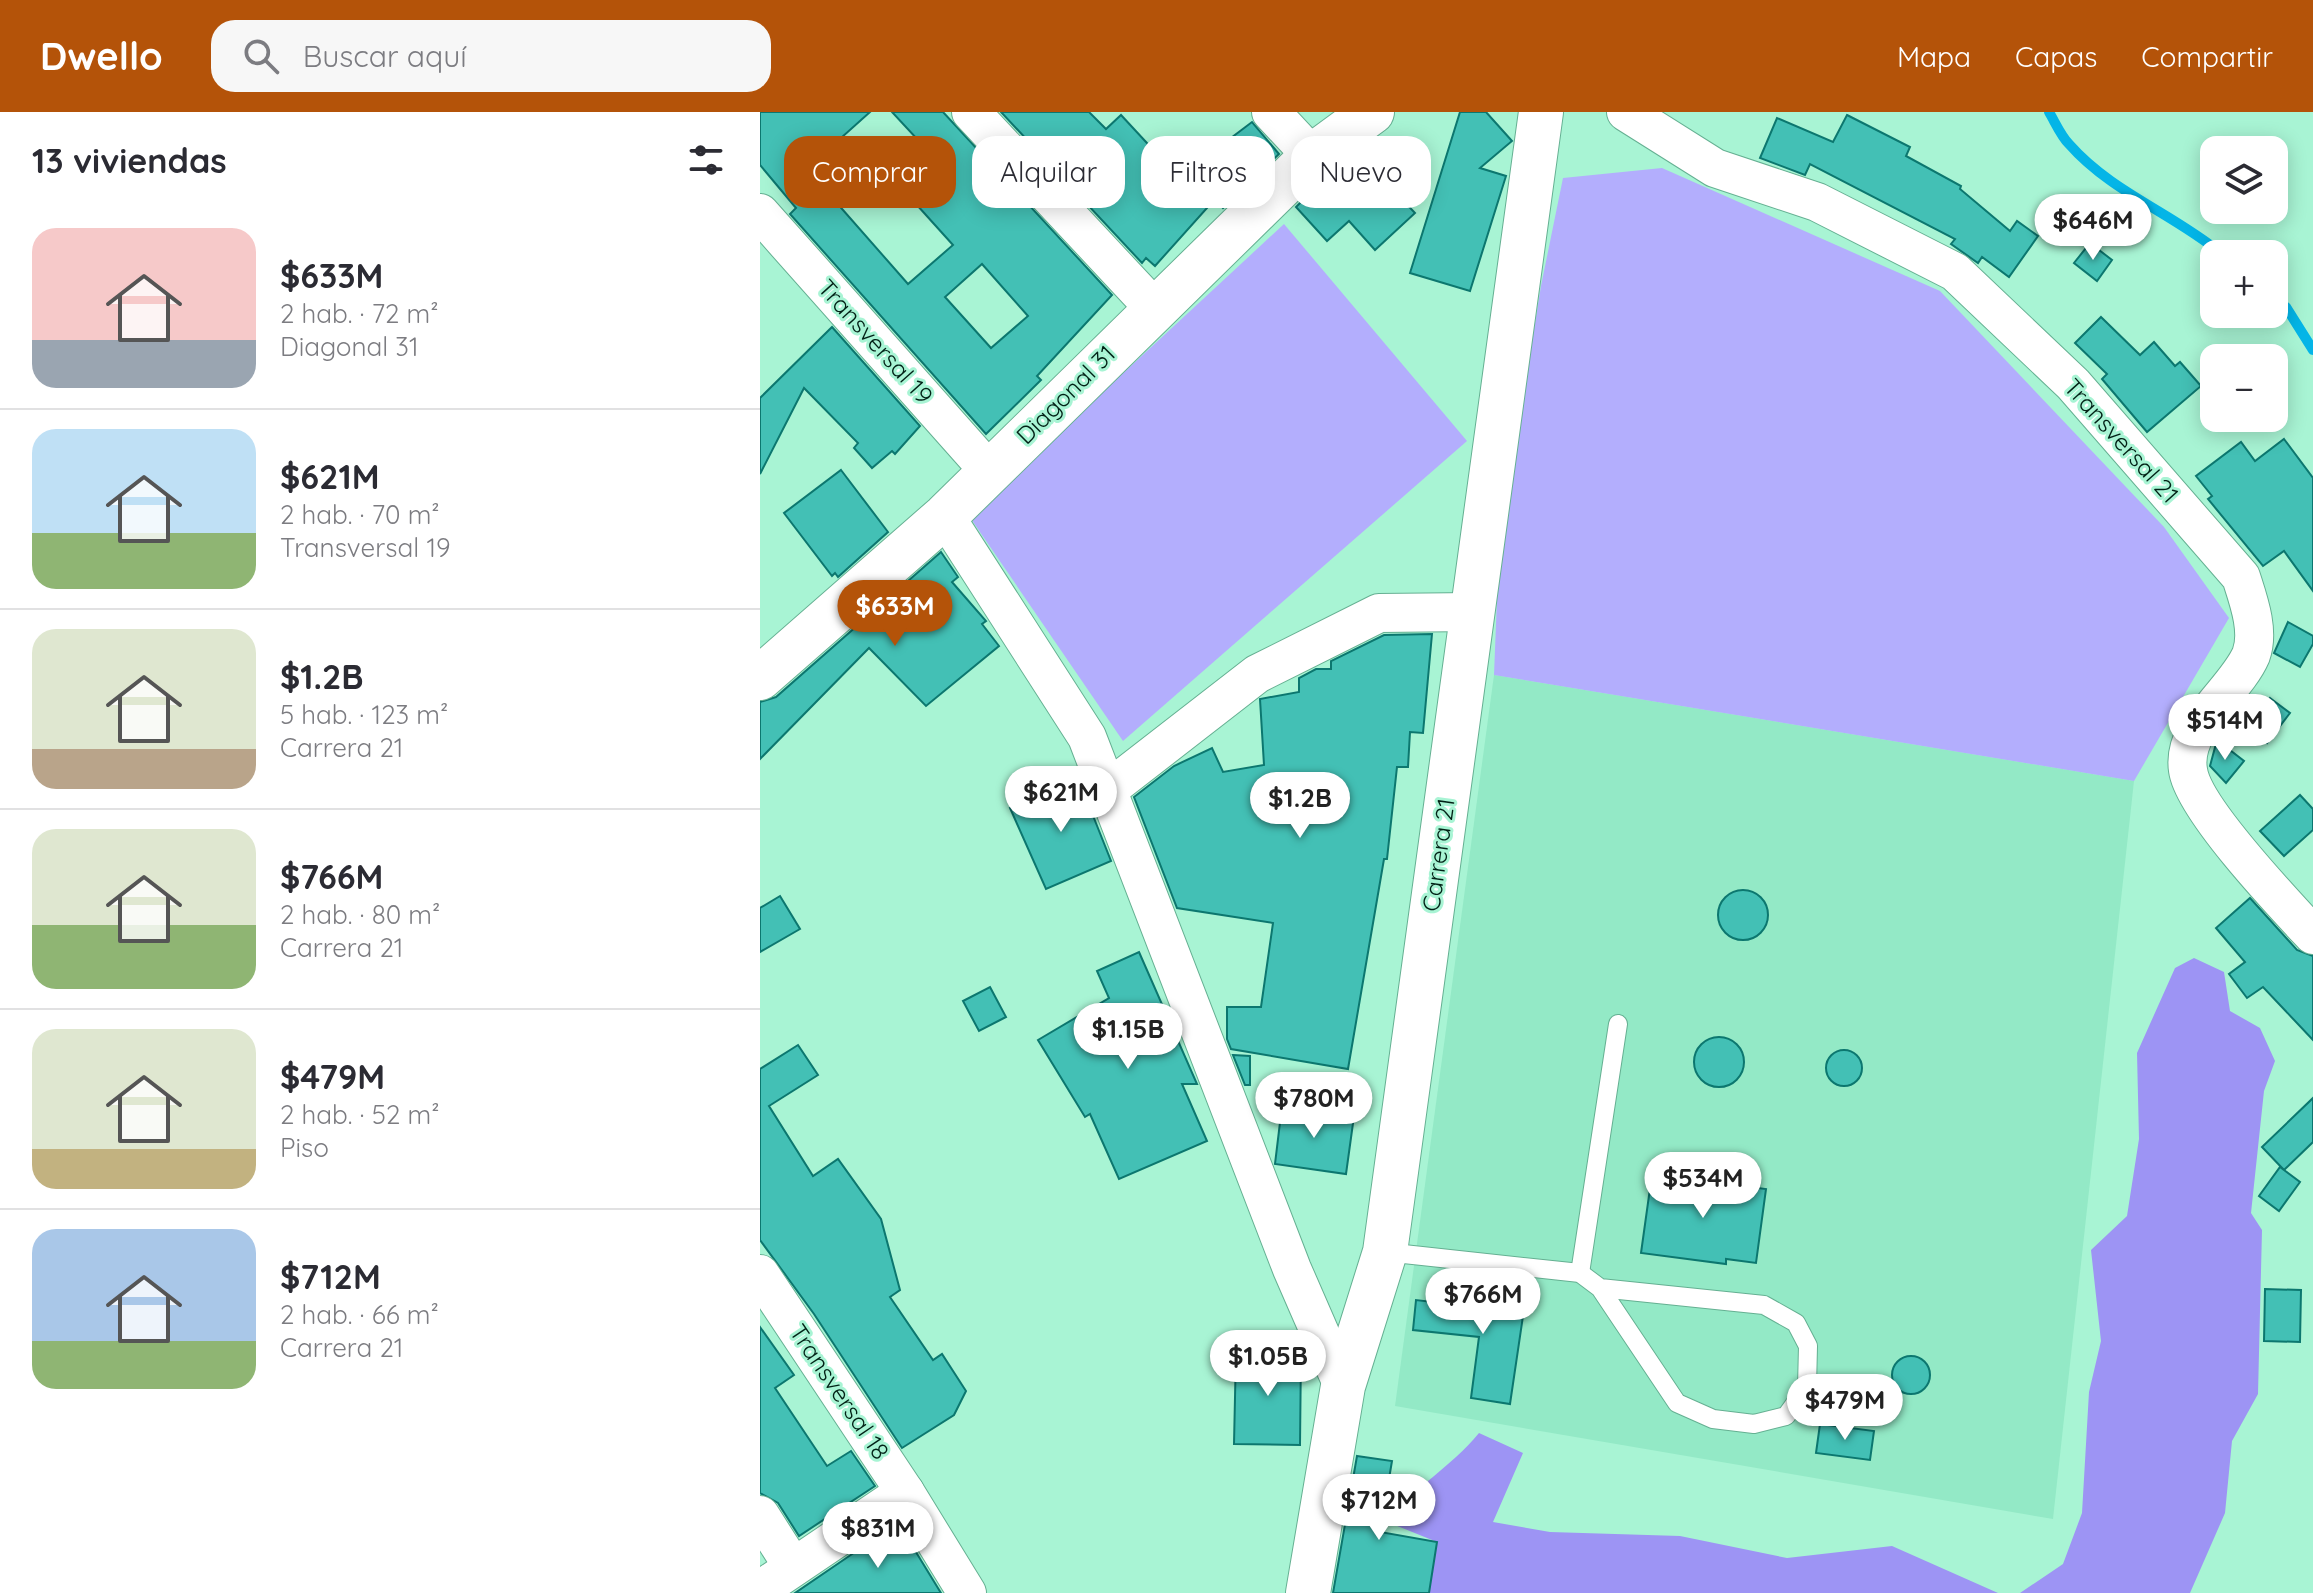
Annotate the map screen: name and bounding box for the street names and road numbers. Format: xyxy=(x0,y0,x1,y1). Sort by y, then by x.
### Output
street label: Transversal 19 xyxy=(812,273,940,410)
street label: Diagonal 31 xyxy=(1009,338,1121,450)
street label: Transversal 21 xyxy=(2058,372,2186,509)
street label: Carrera 21 xyxy=(1415,796,1461,913)
street label: Transversal 18 xyxy=(784,1318,896,1465)

